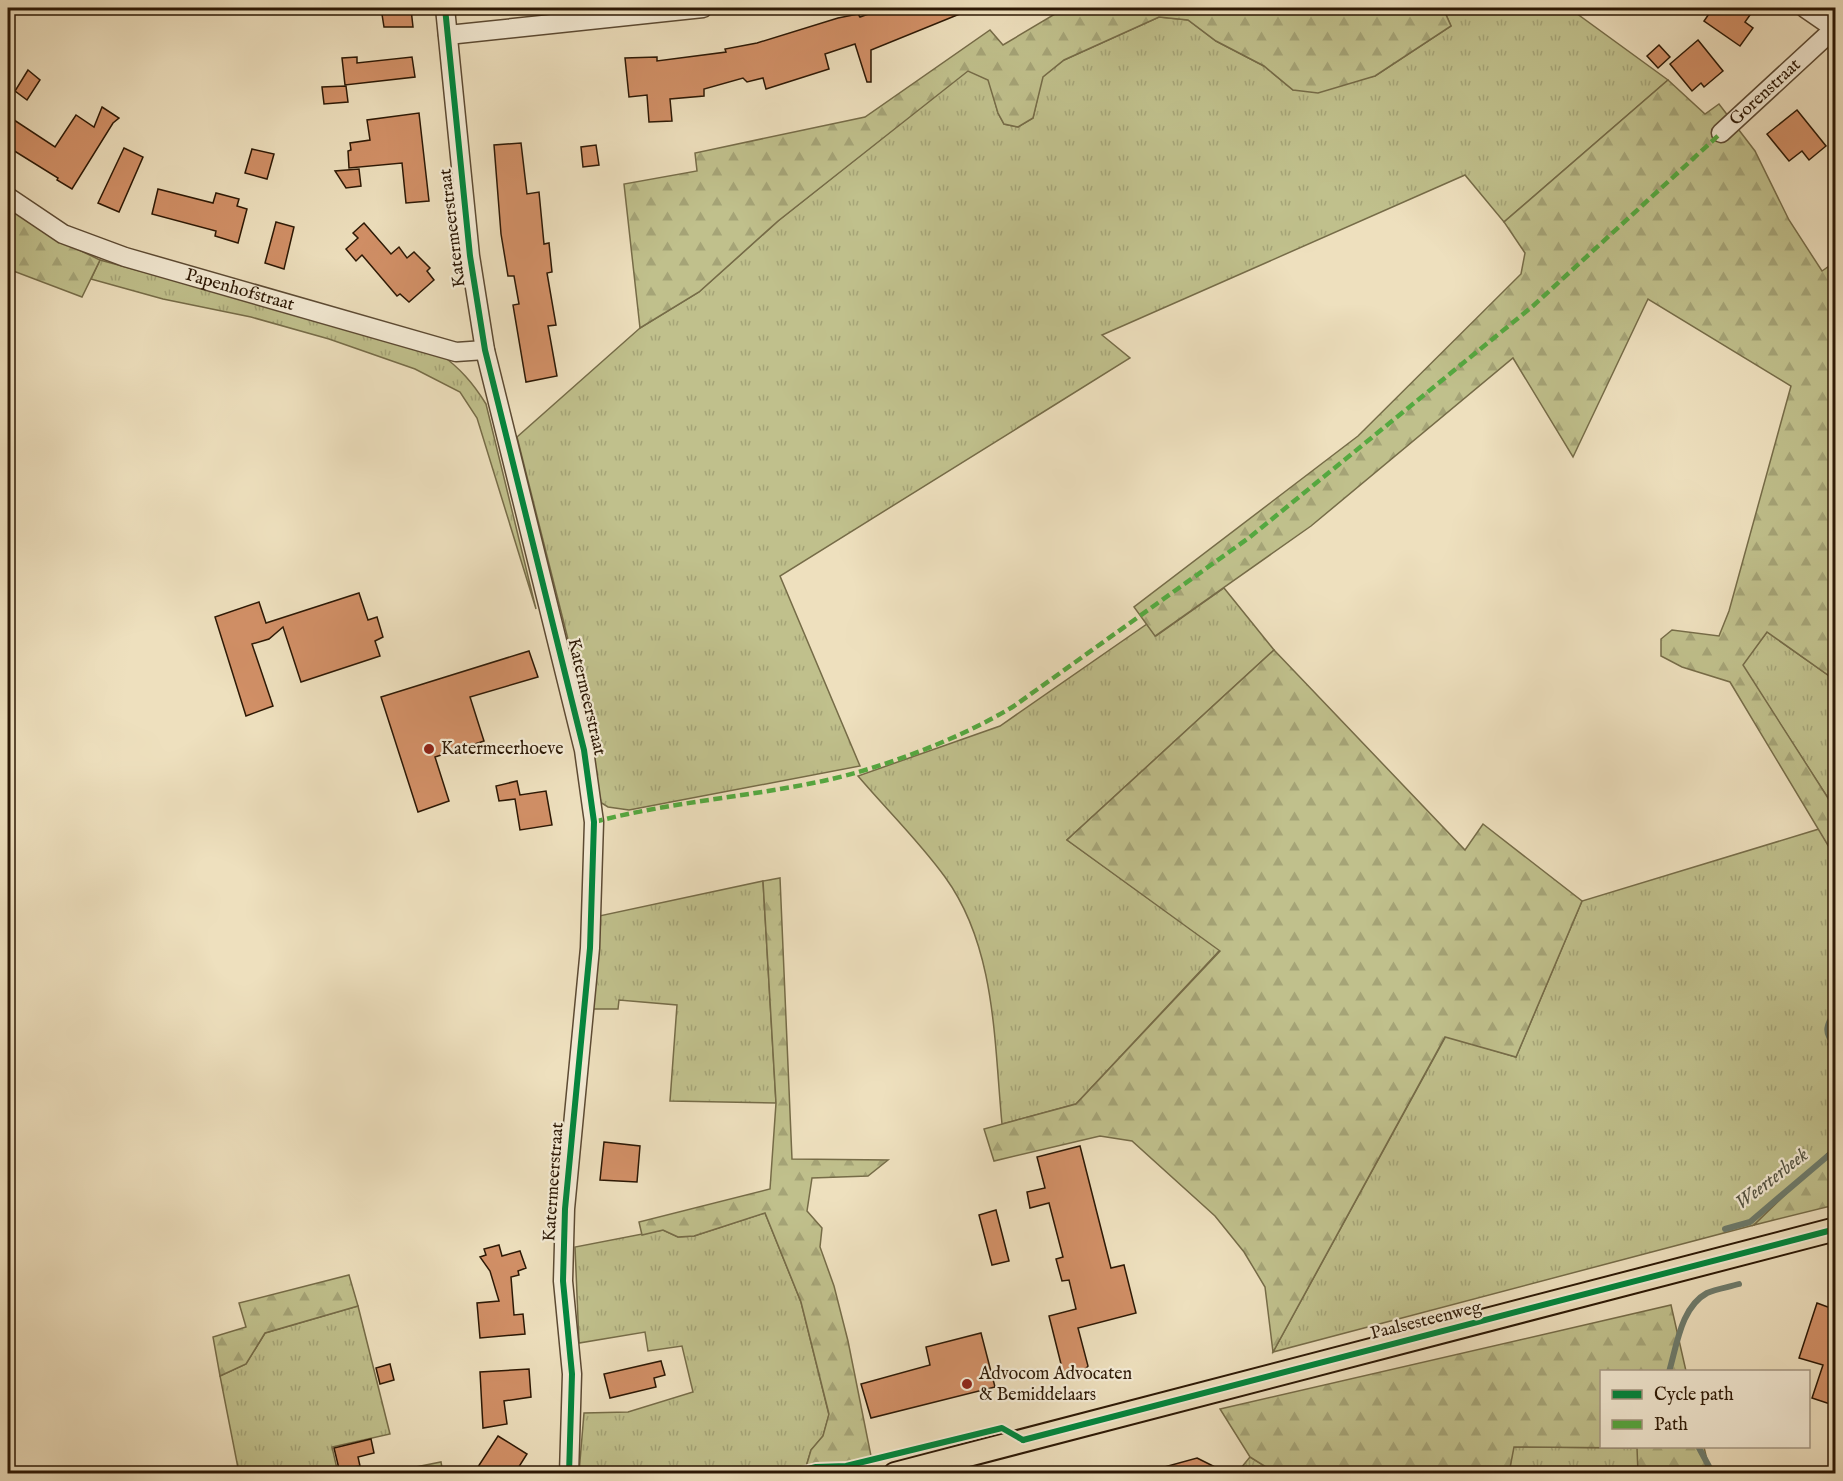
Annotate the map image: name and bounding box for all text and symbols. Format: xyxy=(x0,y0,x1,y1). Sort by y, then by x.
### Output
street label: Gorenstraat xyxy=(1724,54,1806,131)
street label: Katermeerstraat xyxy=(434,167,472,289)
street label: Papenhofstraat xyxy=(183,263,297,317)
street label: Katermeerstraat xyxy=(561,636,611,758)
place label: Katermeerhoeve xyxy=(441,738,563,761)
marker: Katermeerhoeve xyxy=(422,742,436,756)
street label: Katermeerstraat xyxy=(538,1122,570,1242)
water label: Weerterbeek xyxy=(1730,1143,1814,1215)
street label: Paalsesteenweg xyxy=(1368,1296,1484,1346)
place label: Advocom Advocaten & Bemiddelaars xyxy=(978,1363,1133,1407)
legend xyxy=(1600,1370,1810,1448)
marker: Advocom Advocaten & Bemiddelaars xyxy=(960,1377,974,1391)
text: Cycle path xyxy=(1654,1384,1734,1407)
text: Path xyxy=(1654,1414,1688,1437)

